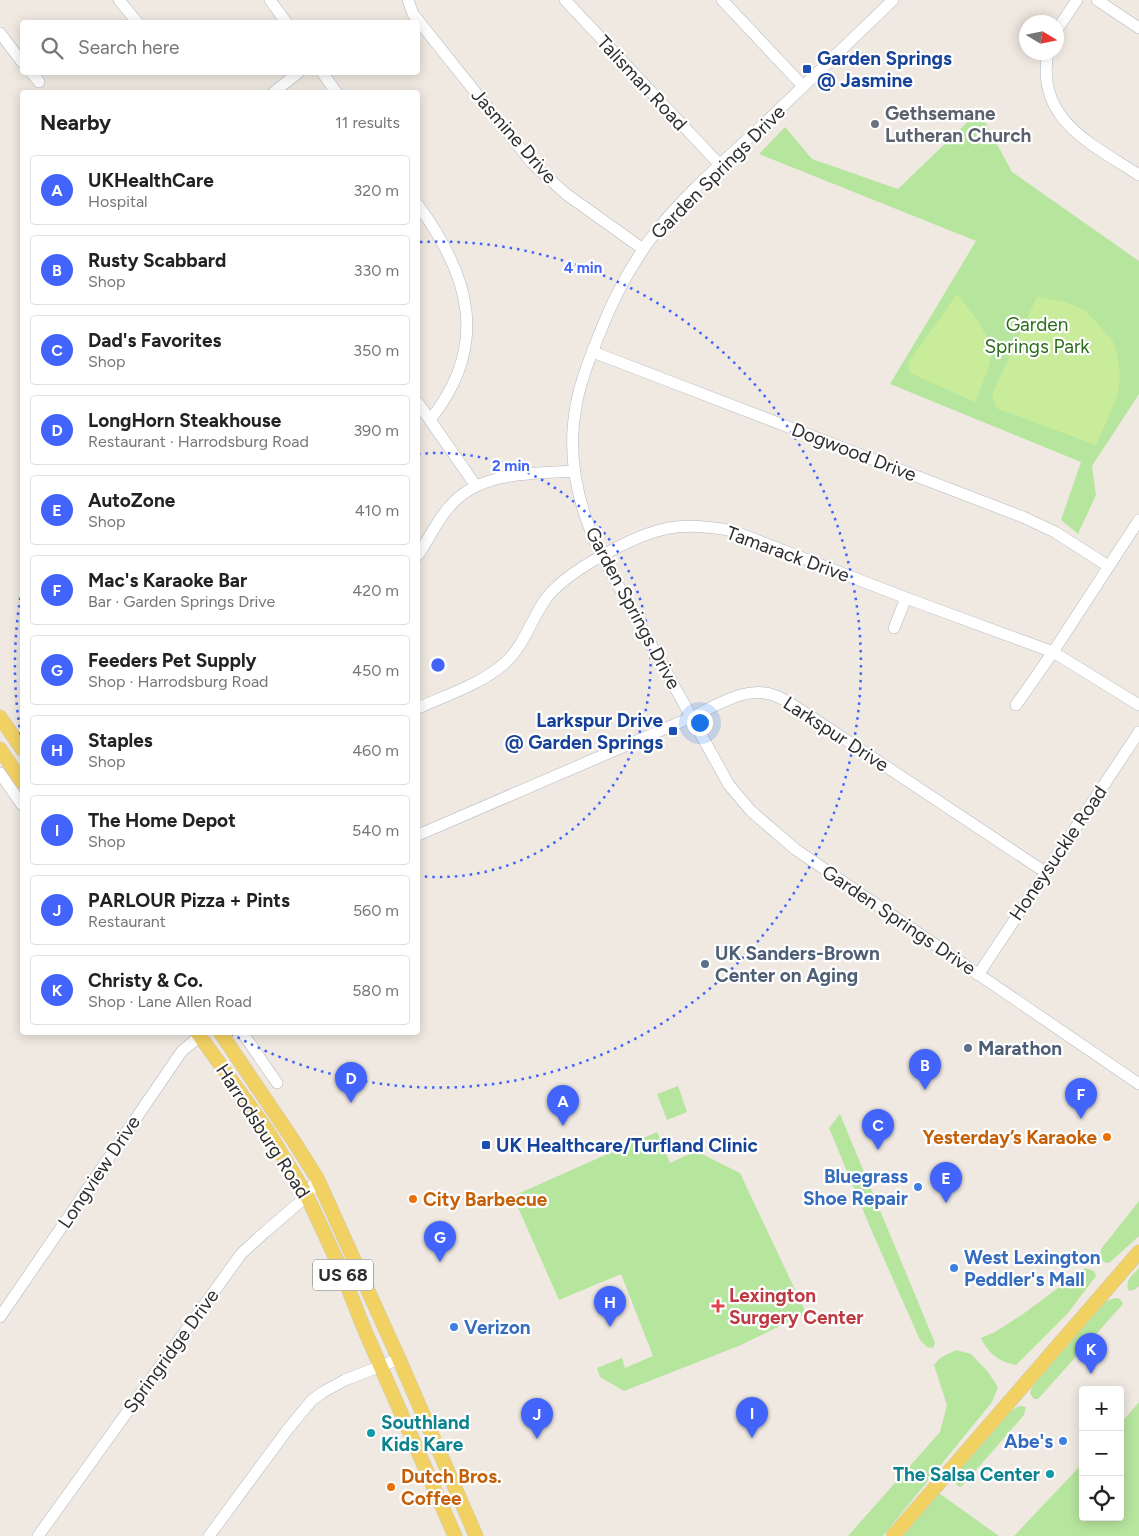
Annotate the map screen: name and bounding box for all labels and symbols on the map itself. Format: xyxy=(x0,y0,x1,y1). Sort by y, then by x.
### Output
north arrow xyxy=(1019,15,1064,60)
street label: Talisman Road xyxy=(592,31,692,135)
place label: Garden Springs @ Jasmine xyxy=(817,47,952,92)
marker: Garden Springs @ Jasmine xyxy=(801,63,813,75)
street label: Jasmine Drive xyxy=(466,84,562,188)
street label: Garden Springs Drive xyxy=(646,100,790,244)
place label: Gethsemane Lutheran Church xyxy=(885,102,1031,147)
marker: Gethsemane Lutheran Church xyxy=(869,118,881,130)
text: 4 min xyxy=(564,259,602,277)
park label: Garden Springs Park xyxy=(984,313,1090,358)
street label: Dogwood Drive xyxy=(788,418,920,486)
text: 2 min xyxy=(492,457,530,475)
street label: Tamarack Drive xyxy=(723,521,853,587)
street label: Garden Springs Drive xyxy=(581,523,685,693)
centre of rings xyxy=(429,656,447,674)
street label: Larkspur Drive xyxy=(779,691,893,777)
place label: Larkspur Drive @ Garden Springs xyxy=(505,709,663,754)
your location xyxy=(687,710,713,736)
marker: Larkspur Drive @ Garden Springs xyxy=(667,725,679,737)
street label: Honeysuckle Road xyxy=(1004,781,1112,925)
street label: Garden Springs Drive xyxy=(818,860,980,980)
place label: UK Sanders-Brown Center on Aging xyxy=(715,942,880,987)
marker: UK Sanders-Brown Center on Aging xyxy=(699,958,711,970)
place label: Marathon xyxy=(978,1037,1062,1060)
marker: Marathon xyxy=(962,1042,974,1054)
pin: B xyxy=(909,1049,941,1090)
street label: Harrodsburg Road xyxy=(211,1060,315,1202)
pin: D xyxy=(335,1062,367,1103)
pin: F xyxy=(1065,1078,1097,1119)
pin: A xyxy=(547,1085,579,1126)
pin: C xyxy=(862,1109,894,1150)
street label: Longview Drive xyxy=(53,1111,145,1233)
place label: Yesterday’s Karaoke xyxy=(923,1126,1097,1149)
marker: Yesterday’s Karaoke xyxy=(1101,1131,1113,1143)
place label: UK Healthcare/Turfland Clinic xyxy=(496,1134,758,1157)
marker: UK Healthcare/Turfland Clinic xyxy=(480,1139,492,1151)
pin: E xyxy=(930,1162,962,1203)
place label: Bluegrass Shoe Repair xyxy=(803,1165,908,1210)
marker: Bluegrass Shoe Repair xyxy=(912,1181,924,1193)
place label: City Barbecue xyxy=(423,1188,548,1211)
marker: City Barbecue xyxy=(407,1193,419,1205)
pin: G xyxy=(424,1221,456,1262)
place label: West Lexington Peddler's Mall xyxy=(964,1246,1101,1291)
road number: US 68 xyxy=(313,1260,373,1290)
marker: West Lexington Peddler's Mall xyxy=(948,1262,960,1274)
place label: Lexington Surgery Center xyxy=(729,1284,863,1329)
street label: Springridge Drive xyxy=(118,1285,224,1417)
pin: H xyxy=(594,1286,626,1327)
marker: Lexington Surgery Center xyxy=(711,1299,725,1313)
place label: Verizon xyxy=(464,1316,531,1339)
marker: Verizon xyxy=(448,1321,460,1333)
pin: K xyxy=(1075,1333,1107,1374)
pin: I xyxy=(736,1397,768,1438)
pin: J xyxy=(521,1398,553,1439)
place label: Southland Kids Kare xyxy=(381,1411,470,1456)
marker: Southland Kids Kare xyxy=(365,1427,377,1439)
place label: Abe's xyxy=(1004,1430,1053,1453)
marker: Abe's xyxy=(1057,1435,1069,1447)
place label: The Salsa Center xyxy=(893,1463,1040,1486)
place label: Dutch Bros. Coffee xyxy=(401,1465,502,1510)
marker: The Salsa Center xyxy=(1044,1468,1056,1480)
marker: Dutch Bros. Coffee xyxy=(385,1481,397,1493)

